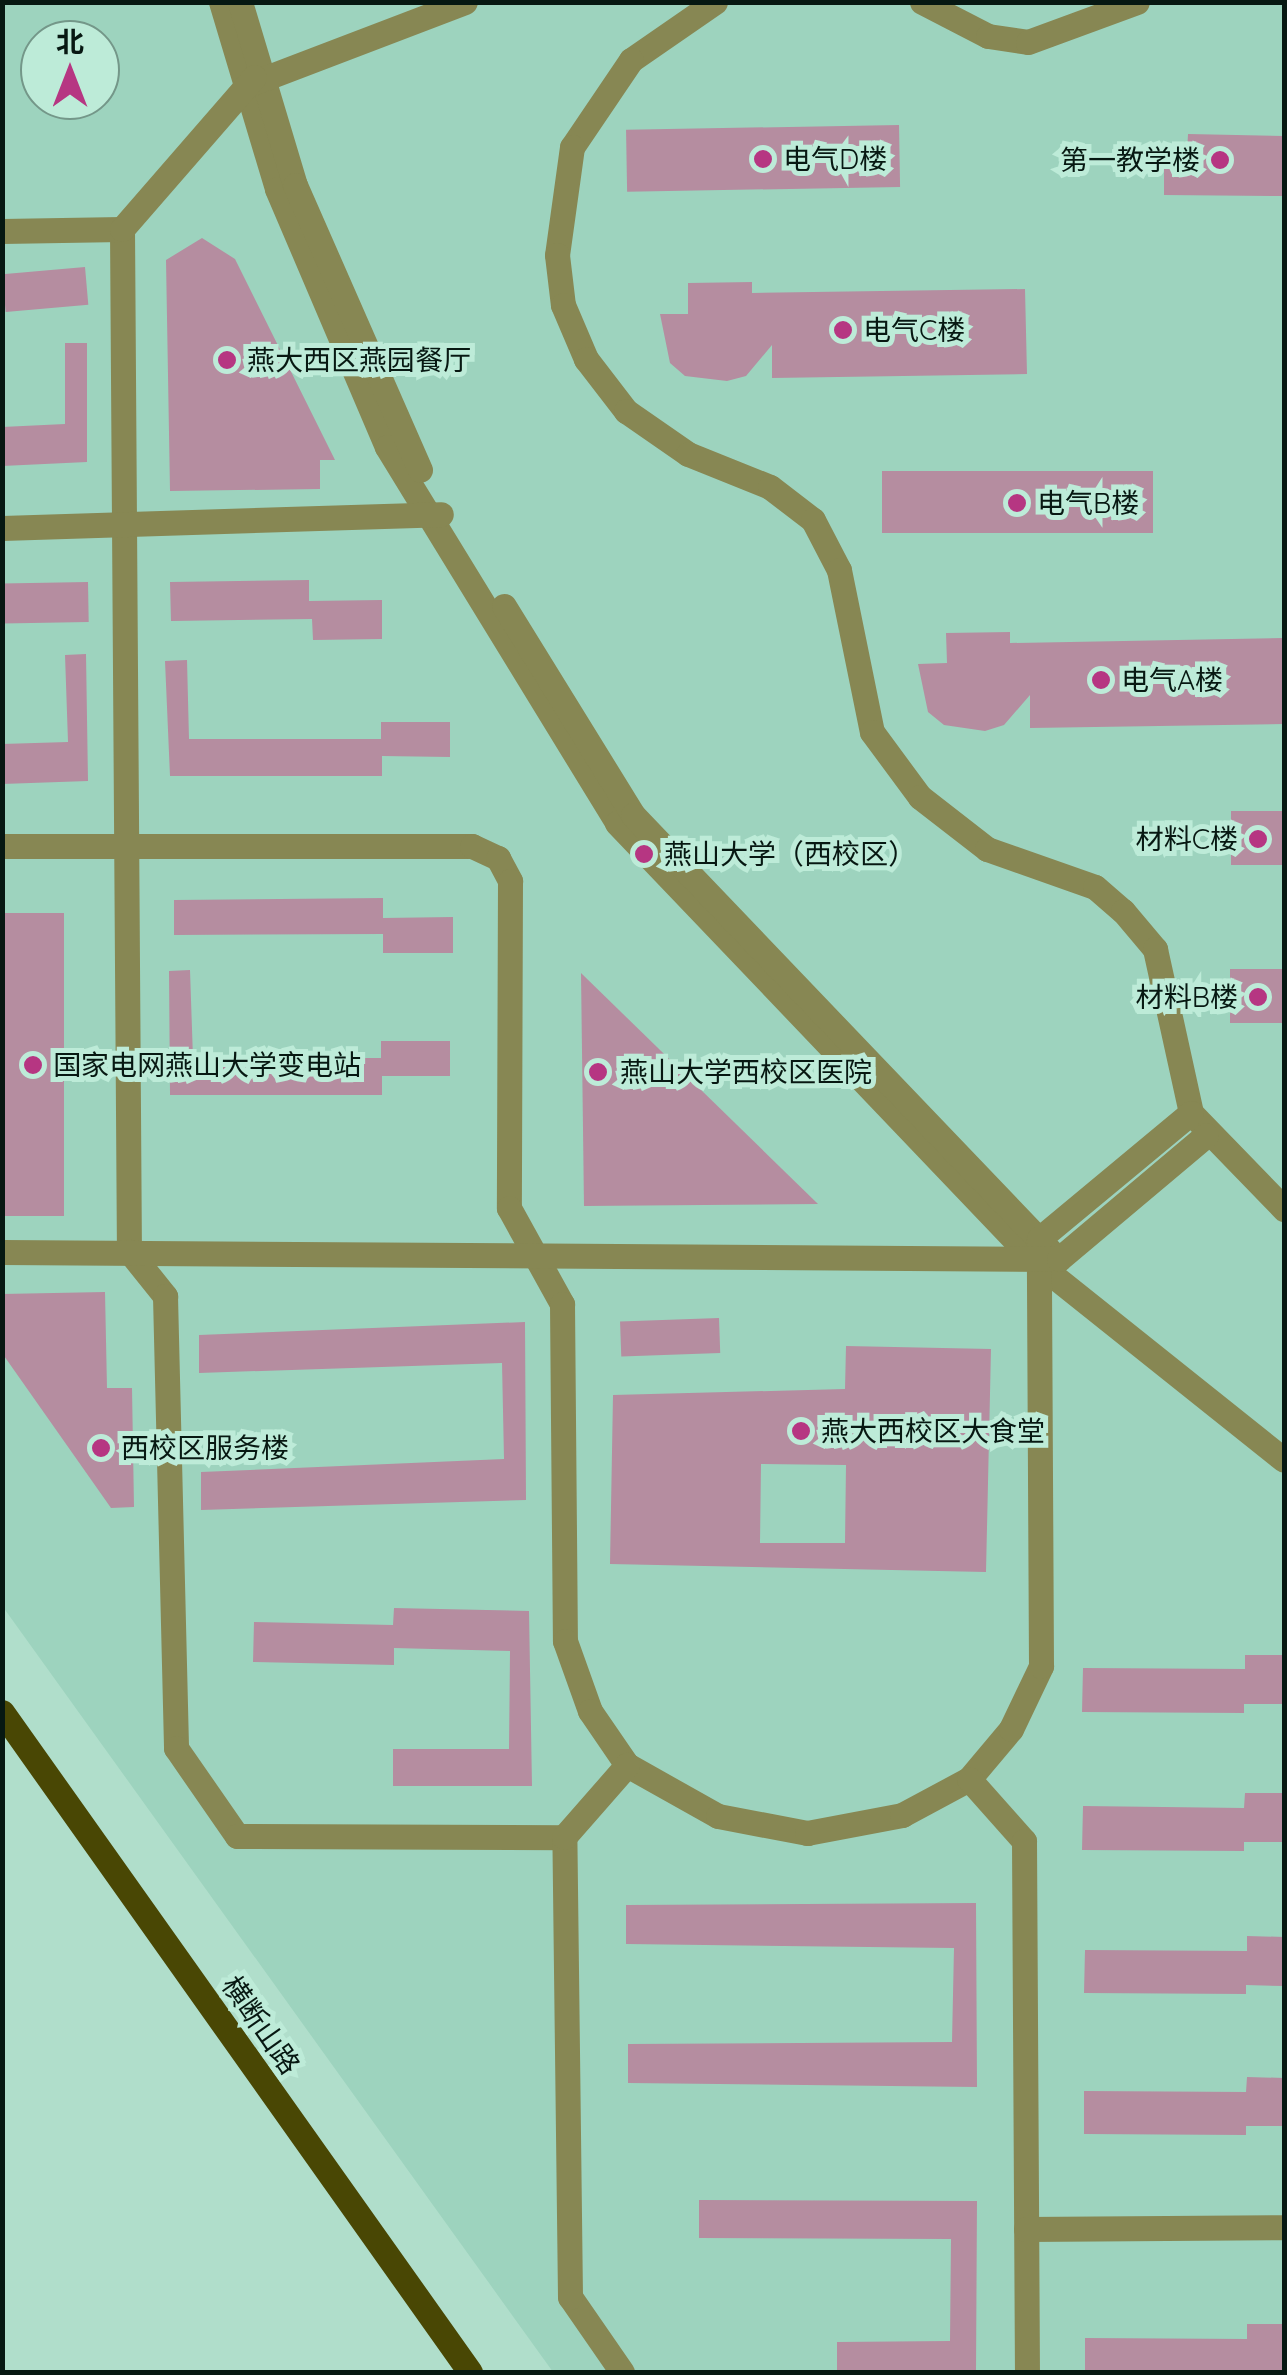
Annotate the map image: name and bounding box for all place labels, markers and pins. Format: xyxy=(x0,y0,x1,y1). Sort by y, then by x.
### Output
place label: 电气D楼 xyxy=(783,142,887,176)
place label: 第一教学楼 xyxy=(1060,143,1200,177)
marker: 电气D楼 xyxy=(752,148,774,170)
marker: 第一教学楼 xyxy=(1209,149,1231,171)
place label: 电气C楼 xyxy=(863,313,965,347)
marker: 电气C楼 xyxy=(832,319,854,341)
place label: 燕大西区燕园餐厅 xyxy=(247,343,471,377)
marker: 燕大西区燕园餐厅 xyxy=(216,349,238,371)
place label: 电气B楼 xyxy=(1037,486,1139,520)
marker: 电气B楼 xyxy=(1006,492,1028,514)
place label: 电气A楼 xyxy=(1121,663,1223,697)
marker: 电气A楼 xyxy=(1090,669,1112,691)
place label: 材料C楼 xyxy=(1136,822,1238,856)
marker: 材料C楼 xyxy=(1247,828,1269,850)
place label: 燕山大学（西校区） xyxy=(664,837,916,871)
marker: 燕山大学（西校区） xyxy=(633,843,655,865)
place label: 材料B楼 xyxy=(1136,980,1238,1014)
marker: 材料B楼 xyxy=(1247,986,1269,1008)
place label: 国家电网燕山大学变电站 xyxy=(53,1048,361,1082)
marker: 国家电网燕山大学变电站 xyxy=(22,1054,44,1076)
place label: 燕山大学西校区医院 xyxy=(620,1055,872,1089)
marker: 燕山大学西校区医院 xyxy=(585,1059,611,1085)
place label: 燕大西校区大食堂 xyxy=(821,1414,1045,1448)
marker: 燕大西校区大食堂 xyxy=(790,1420,812,1442)
place label: 西校区服务楼 xyxy=(121,1431,289,1465)
marker: 西校区服务楼 xyxy=(90,1437,112,1459)

